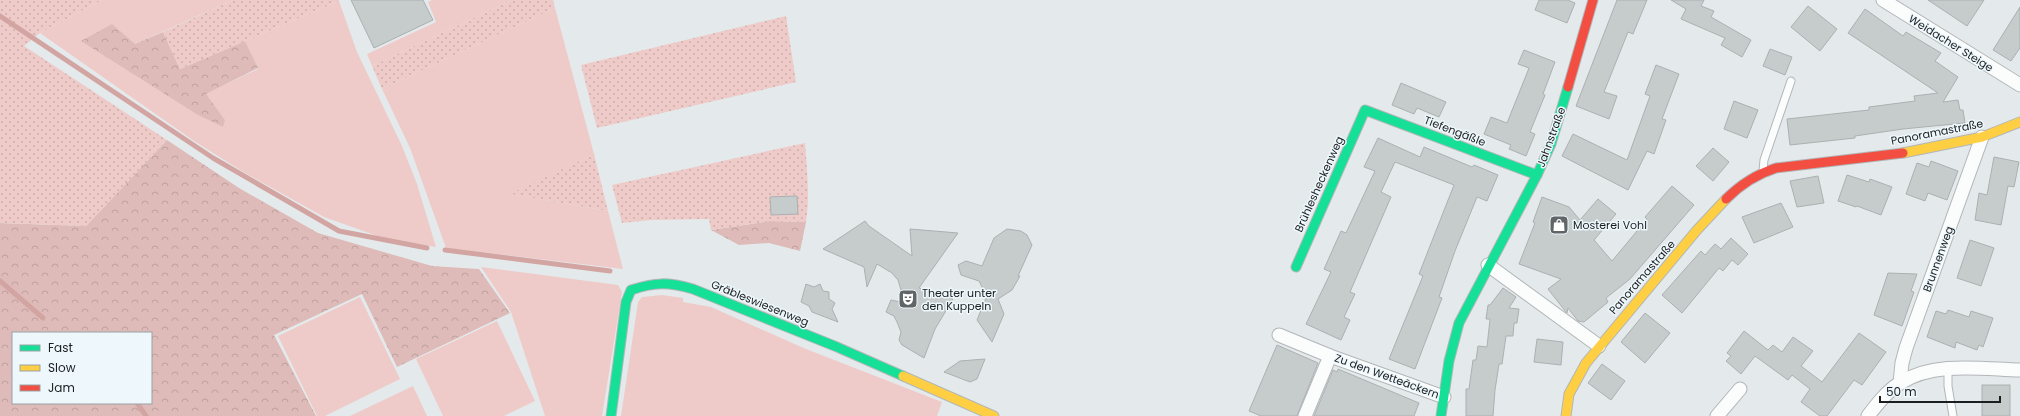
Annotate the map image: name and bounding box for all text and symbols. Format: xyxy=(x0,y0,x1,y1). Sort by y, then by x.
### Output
street label: Weidacher Steige xyxy=(1906,11,1996,76)
street label: Jahnstraße xyxy=(1533,105,1569,169)
street label: Tiefengäßle xyxy=(1422,112,1488,150)
street label: Panoramastraße xyxy=(1889,115,1985,149)
street label: Brühlesheckenweg xyxy=(1291,133,1347,235)
shop icon: Mosterei Vohl xyxy=(1548,214,1570,236)
place label: Mosterei Vohl xyxy=(1573,217,1647,233)
street label: Brunnenweg xyxy=(1919,224,1957,294)
street label: Panoramastraße xyxy=(1605,236,1679,318)
street label: Gräbleswiesenweg xyxy=(709,276,811,330)
place label: Theater unter den Kuppeln xyxy=(922,285,996,314)
theatre icon: Theater unter den Kuppeln xyxy=(897,288,919,310)
legend xyxy=(12,332,152,404)
text: Fast xyxy=(48,339,73,356)
street label: Zu den Wetteäckern xyxy=(1332,350,1442,402)
text: Slow xyxy=(48,359,76,376)
scale bar xyxy=(1880,378,2000,404)
text: Jam xyxy=(48,379,75,396)
text: 50 m xyxy=(1886,383,1917,400)

